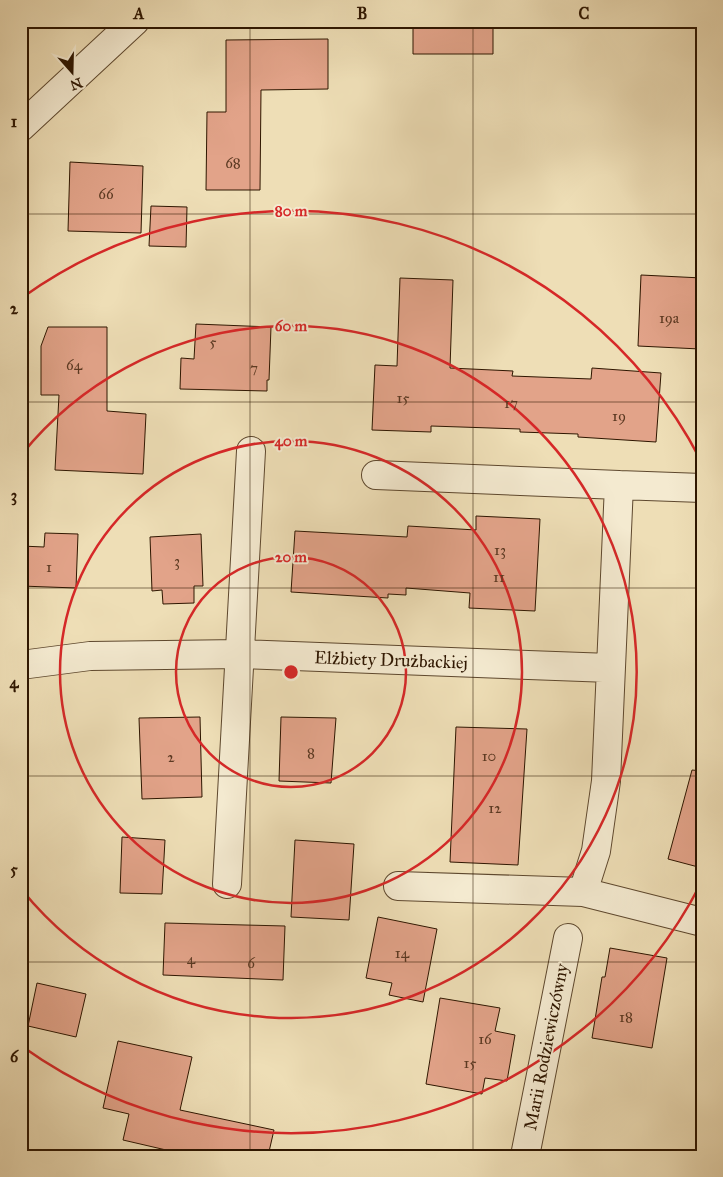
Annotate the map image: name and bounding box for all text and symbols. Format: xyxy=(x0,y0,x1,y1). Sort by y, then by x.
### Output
text: A xyxy=(133,4,145,23)
text: B xyxy=(357,4,367,23)
text: C xyxy=(579,4,590,23)
north arrow xyxy=(48,48,98,98)
text: N xyxy=(68,74,85,94)
text: 1 xyxy=(11,112,18,131)
house number: 68 xyxy=(225,154,241,172)
house number: 66 xyxy=(98,185,115,203)
text: 80 m xyxy=(275,202,308,220)
text: 2 xyxy=(10,299,19,318)
house number: 19a xyxy=(659,309,680,327)
text: 60 m xyxy=(275,317,308,335)
house number: 5 xyxy=(210,333,217,351)
house number: 64 xyxy=(66,356,83,374)
house number: 7 xyxy=(250,359,258,377)
house number: 15 xyxy=(397,389,409,407)
house number: 17 xyxy=(504,394,518,412)
house number: 19 xyxy=(612,407,626,425)
text: 40 m xyxy=(275,432,308,451)
text: 3 xyxy=(11,486,17,506)
house number: 13 xyxy=(494,541,506,559)
text: 20 m xyxy=(275,548,307,566)
house number: 3 xyxy=(174,552,180,570)
house number: 1 xyxy=(46,558,52,576)
house number: 11 xyxy=(493,568,505,586)
street label: Elżbiety Drużbackiej xyxy=(314,646,468,674)
centre of rings xyxy=(282,663,300,681)
text: 4 xyxy=(10,673,20,693)
house number: 8 xyxy=(307,744,315,762)
house number: 10 xyxy=(482,747,496,765)
house number: 2 xyxy=(167,748,175,766)
house number: 12 xyxy=(488,799,502,817)
text: 5 xyxy=(10,860,18,879)
house number: 14 xyxy=(395,944,410,962)
house number: 4 xyxy=(187,950,196,968)
house number: 6 xyxy=(247,954,256,972)
street label: Marii Rodziewiczówny xyxy=(519,961,573,1132)
house number: 18 xyxy=(619,1008,633,1026)
house number: 16 xyxy=(478,1030,493,1048)
text: 6 xyxy=(10,1047,19,1066)
house number: 15 xyxy=(464,1054,476,1072)

